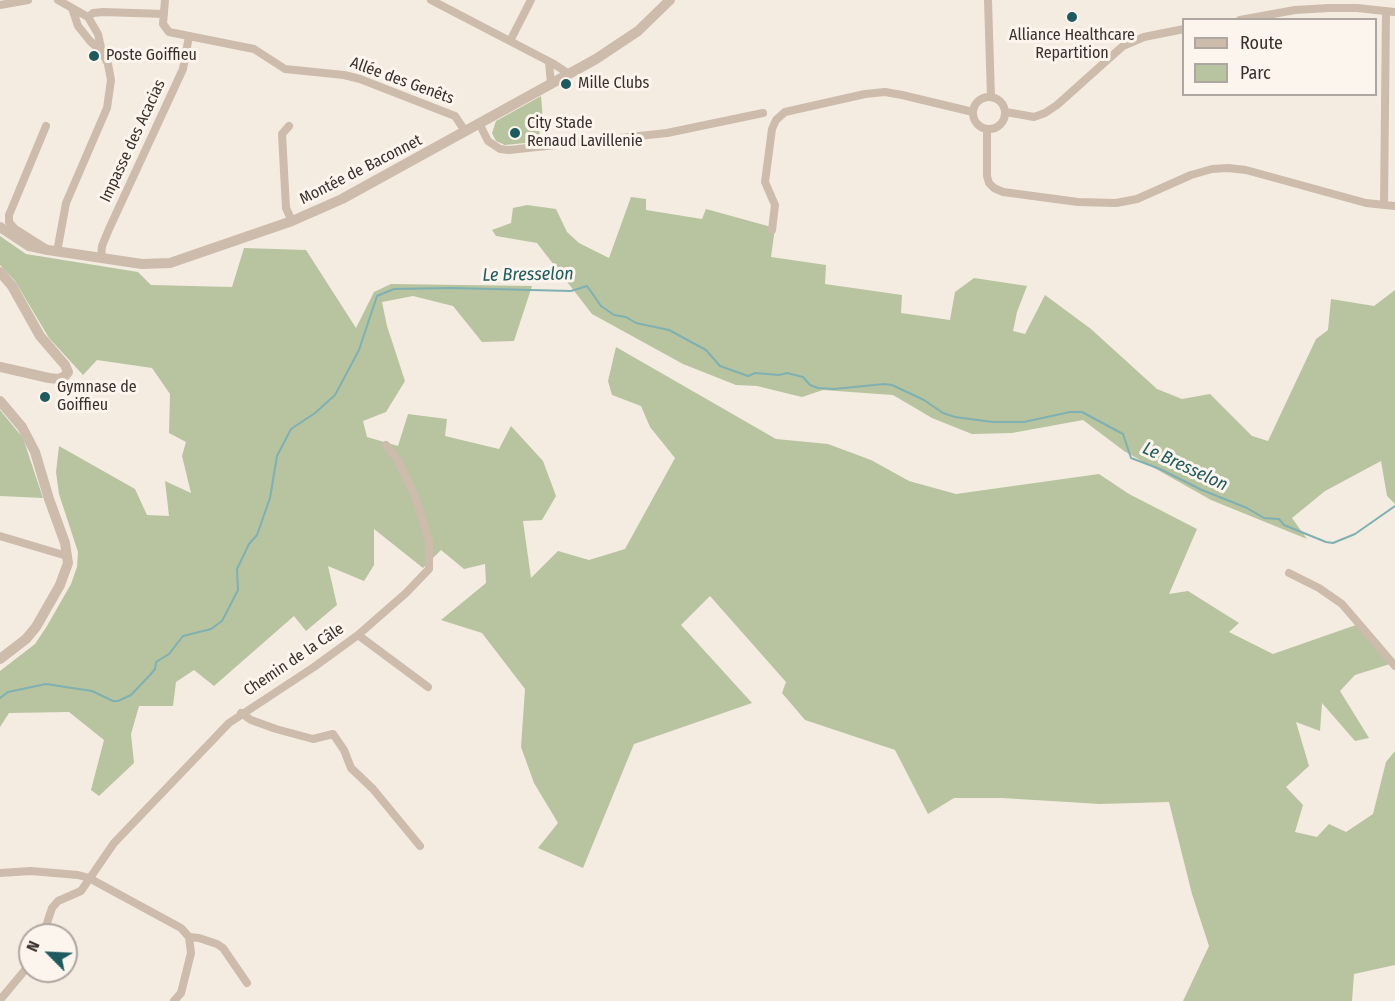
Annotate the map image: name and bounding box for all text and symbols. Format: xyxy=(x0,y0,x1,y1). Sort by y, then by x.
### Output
marker: Alliance Healthcare Repartition xyxy=(1065,10,1079,24)
legend xyxy=(1182,18,1377,96)
place label: Alliance Healthcare Repartition xyxy=(1009,26,1135,64)
text: Route xyxy=(1240,32,1283,54)
place label: Poste Goiffieu xyxy=(106,46,197,66)
marker: Poste Goiffieu xyxy=(87,49,101,63)
street label: Allée des Genêts xyxy=(348,53,456,109)
text: Parc xyxy=(1240,62,1271,84)
place label: Mille Clubs xyxy=(578,74,649,94)
street label: Impasse des Acacias xyxy=(96,77,170,205)
marker: Mille Clubs xyxy=(559,77,573,91)
place label: City Stade Renaud Lavillenie xyxy=(527,114,643,152)
marker: City Stade Renaud Lavillenie xyxy=(508,126,522,140)
street label: Montée de Baconnet xyxy=(297,131,425,209)
water label: Le Bresselon xyxy=(482,263,574,287)
place label: Gymnase de Goiffieu xyxy=(57,378,137,416)
marker: Gymnase de Goiffieu xyxy=(38,390,52,404)
water label: Le Bresselon xyxy=(1139,438,1231,496)
street label: Chemin de la Câle xyxy=(240,619,348,701)
north arrow xyxy=(18,923,78,983)
text: N xyxy=(22,938,44,955)

